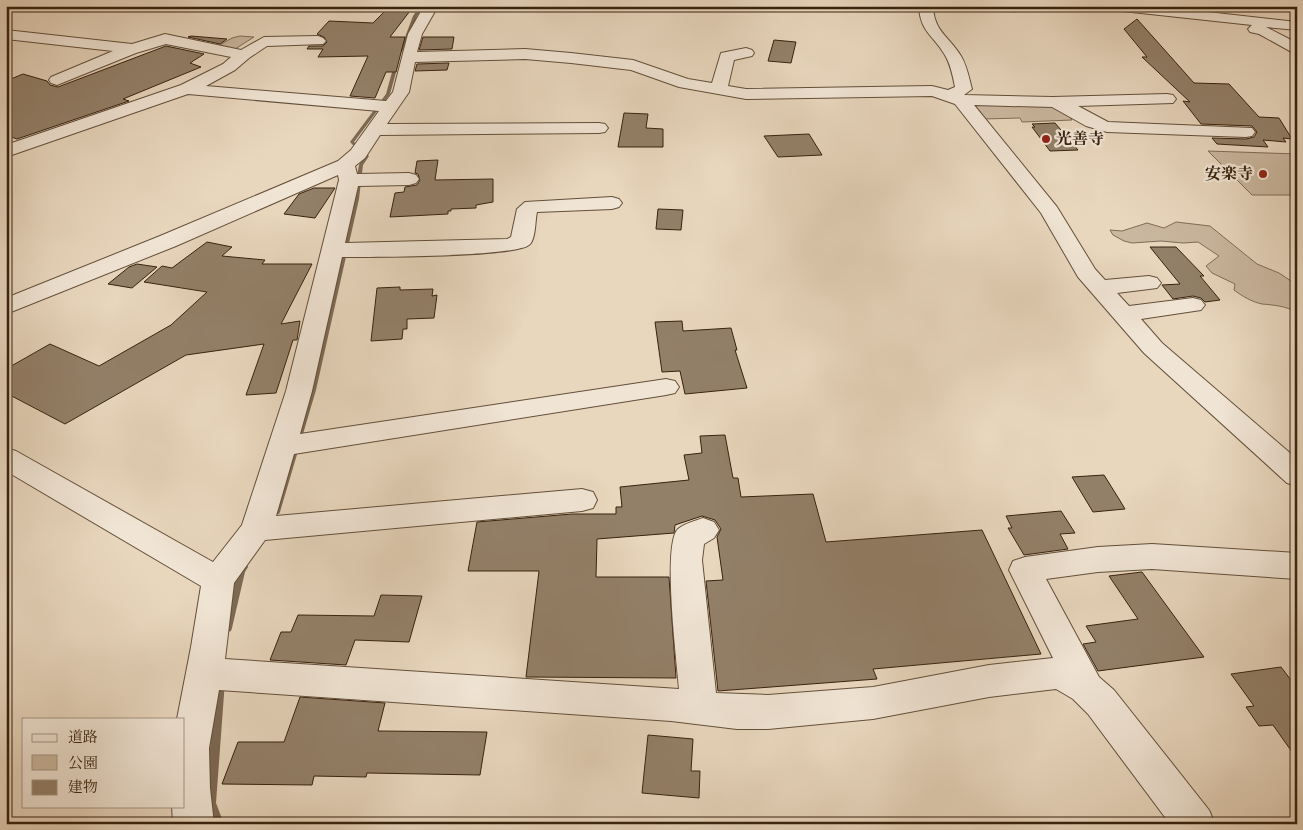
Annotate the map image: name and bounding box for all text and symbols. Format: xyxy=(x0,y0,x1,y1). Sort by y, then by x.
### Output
place label: 光善寺 xyxy=(1056,129,1104,149)
marker: 光善寺 xyxy=(1040,133,1052,145)
place label: 安楽寺 xyxy=(1205,164,1253,184)
marker: 安楽寺 xyxy=(1257,168,1269,180)
legend xyxy=(22,718,185,808)
text: 道路 xyxy=(68,728,98,747)
text: 公園 xyxy=(68,754,98,773)
text: 建物 xyxy=(68,778,98,797)

